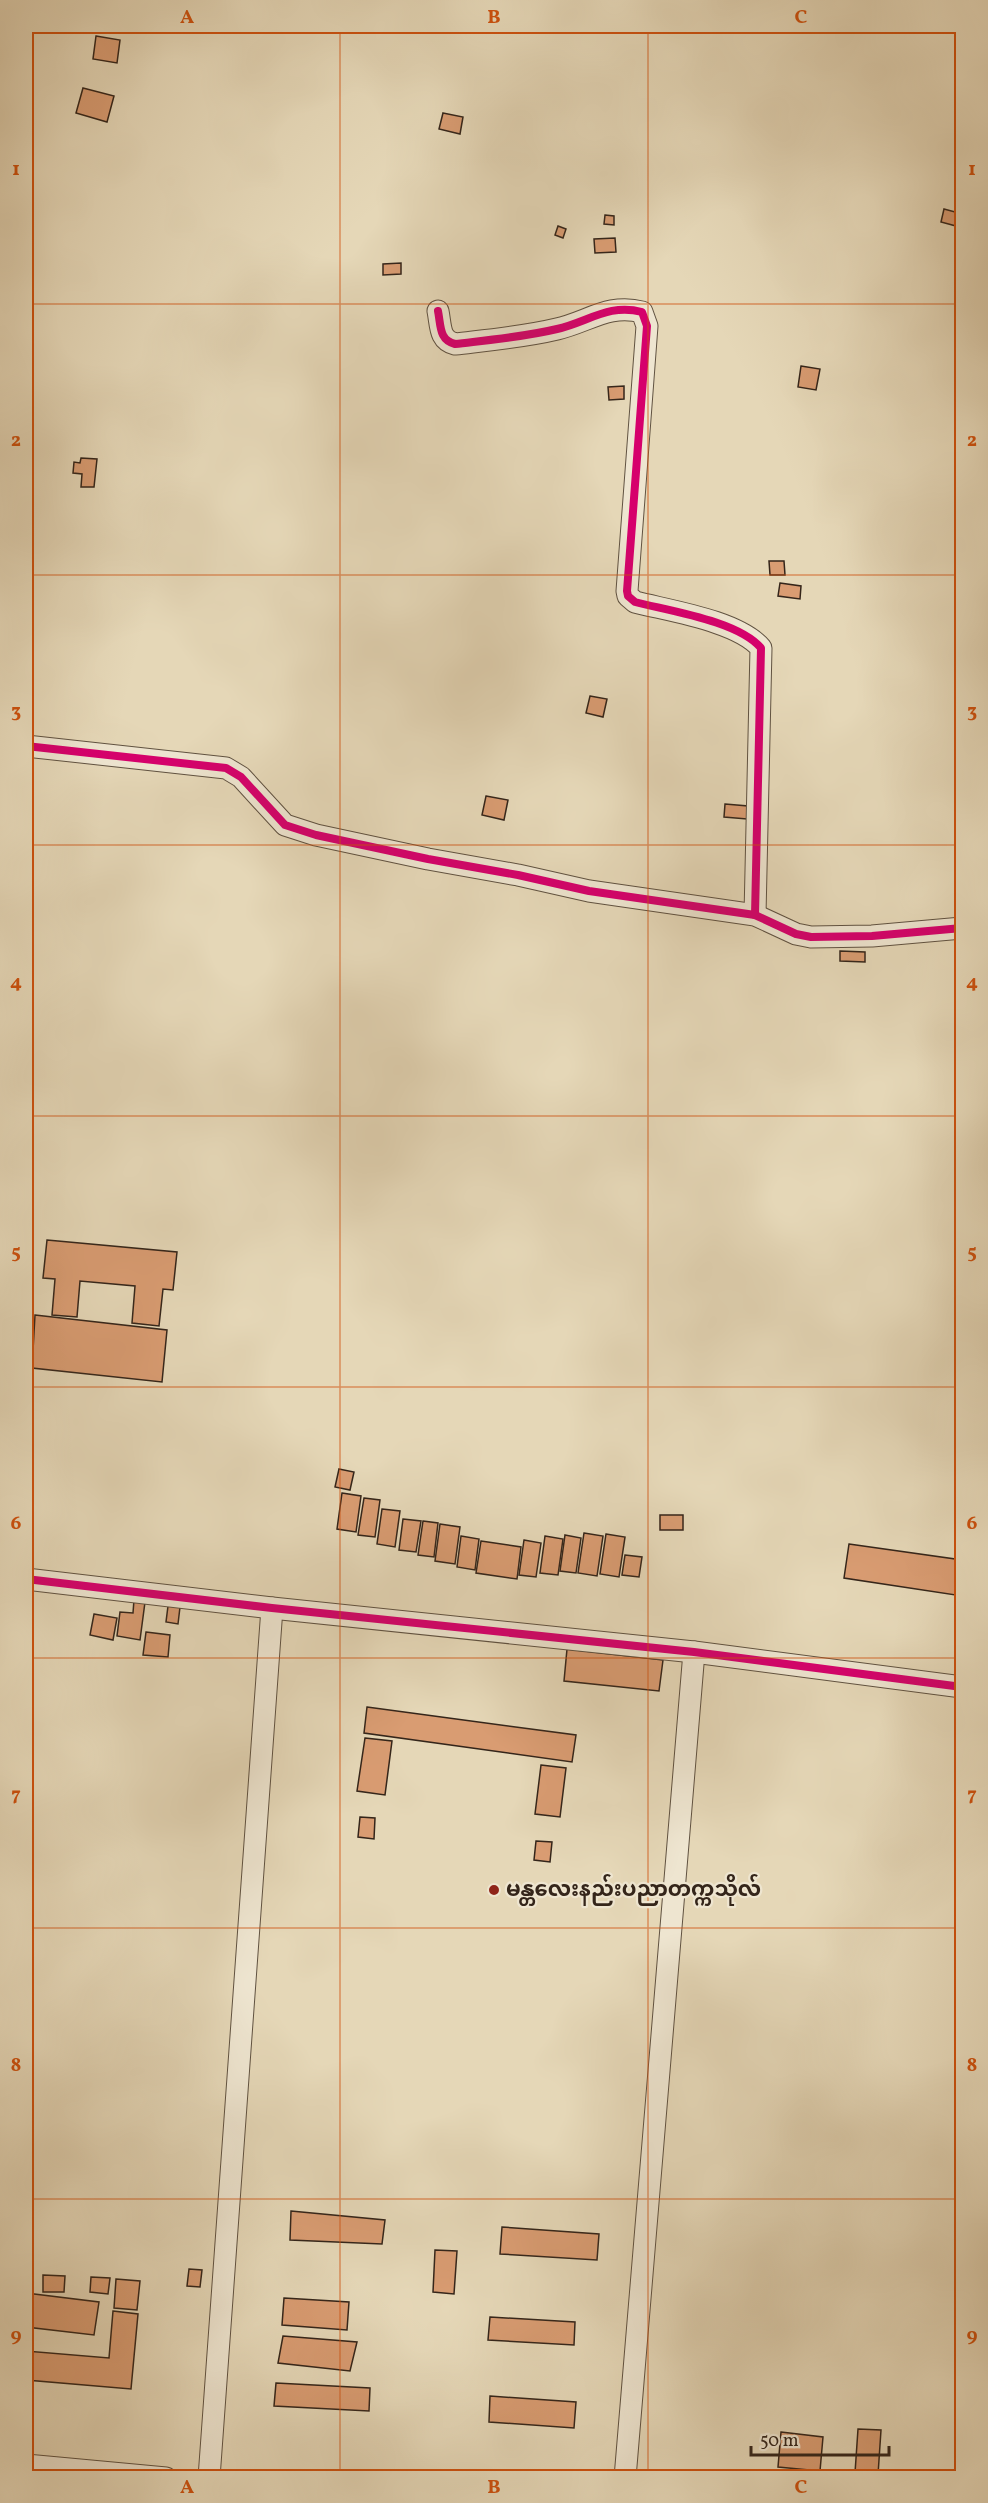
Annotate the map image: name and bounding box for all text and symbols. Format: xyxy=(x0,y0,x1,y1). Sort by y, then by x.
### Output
text: A xyxy=(180,4,194,32)
text: B xyxy=(487,4,501,32)
text: C xyxy=(795,4,808,32)
text: 1 xyxy=(12,156,20,184)
text: 1 xyxy=(968,156,976,184)
text: 2 xyxy=(11,427,21,455)
text: 2 xyxy=(967,427,977,455)
text: 3 xyxy=(11,698,21,726)
text: 3 xyxy=(967,698,977,726)
text: 4 xyxy=(10,969,22,997)
text: 4 xyxy=(966,969,978,997)
text: 5 xyxy=(11,1239,21,1267)
text: 5 xyxy=(967,1239,977,1267)
text: 6 xyxy=(11,1510,22,1538)
text: 6 xyxy=(967,1510,978,1538)
text: 7 xyxy=(11,1781,21,1809)
text: 7 xyxy=(967,1781,977,1809)
place label: မန္တလေးနည်းပညာတက္ကသိုလ် xyxy=(506,1873,761,1907)
marker: မန္တလေးနည်းပညာတက္ကသိုလ် xyxy=(487,1883,501,1897)
text: 8 xyxy=(11,2052,21,2080)
text: 8 xyxy=(967,2052,977,2080)
text: 9 xyxy=(10,2322,22,2350)
text: 9 xyxy=(966,2322,978,2350)
scale bar xyxy=(751,2419,889,2457)
text: 50 m xyxy=(760,2429,799,2454)
text: A xyxy=(180,2474,194,2502)
text: B xyxy=(487,2474,501,2502)
text: C xyxy=(795,2474,808,2502)

